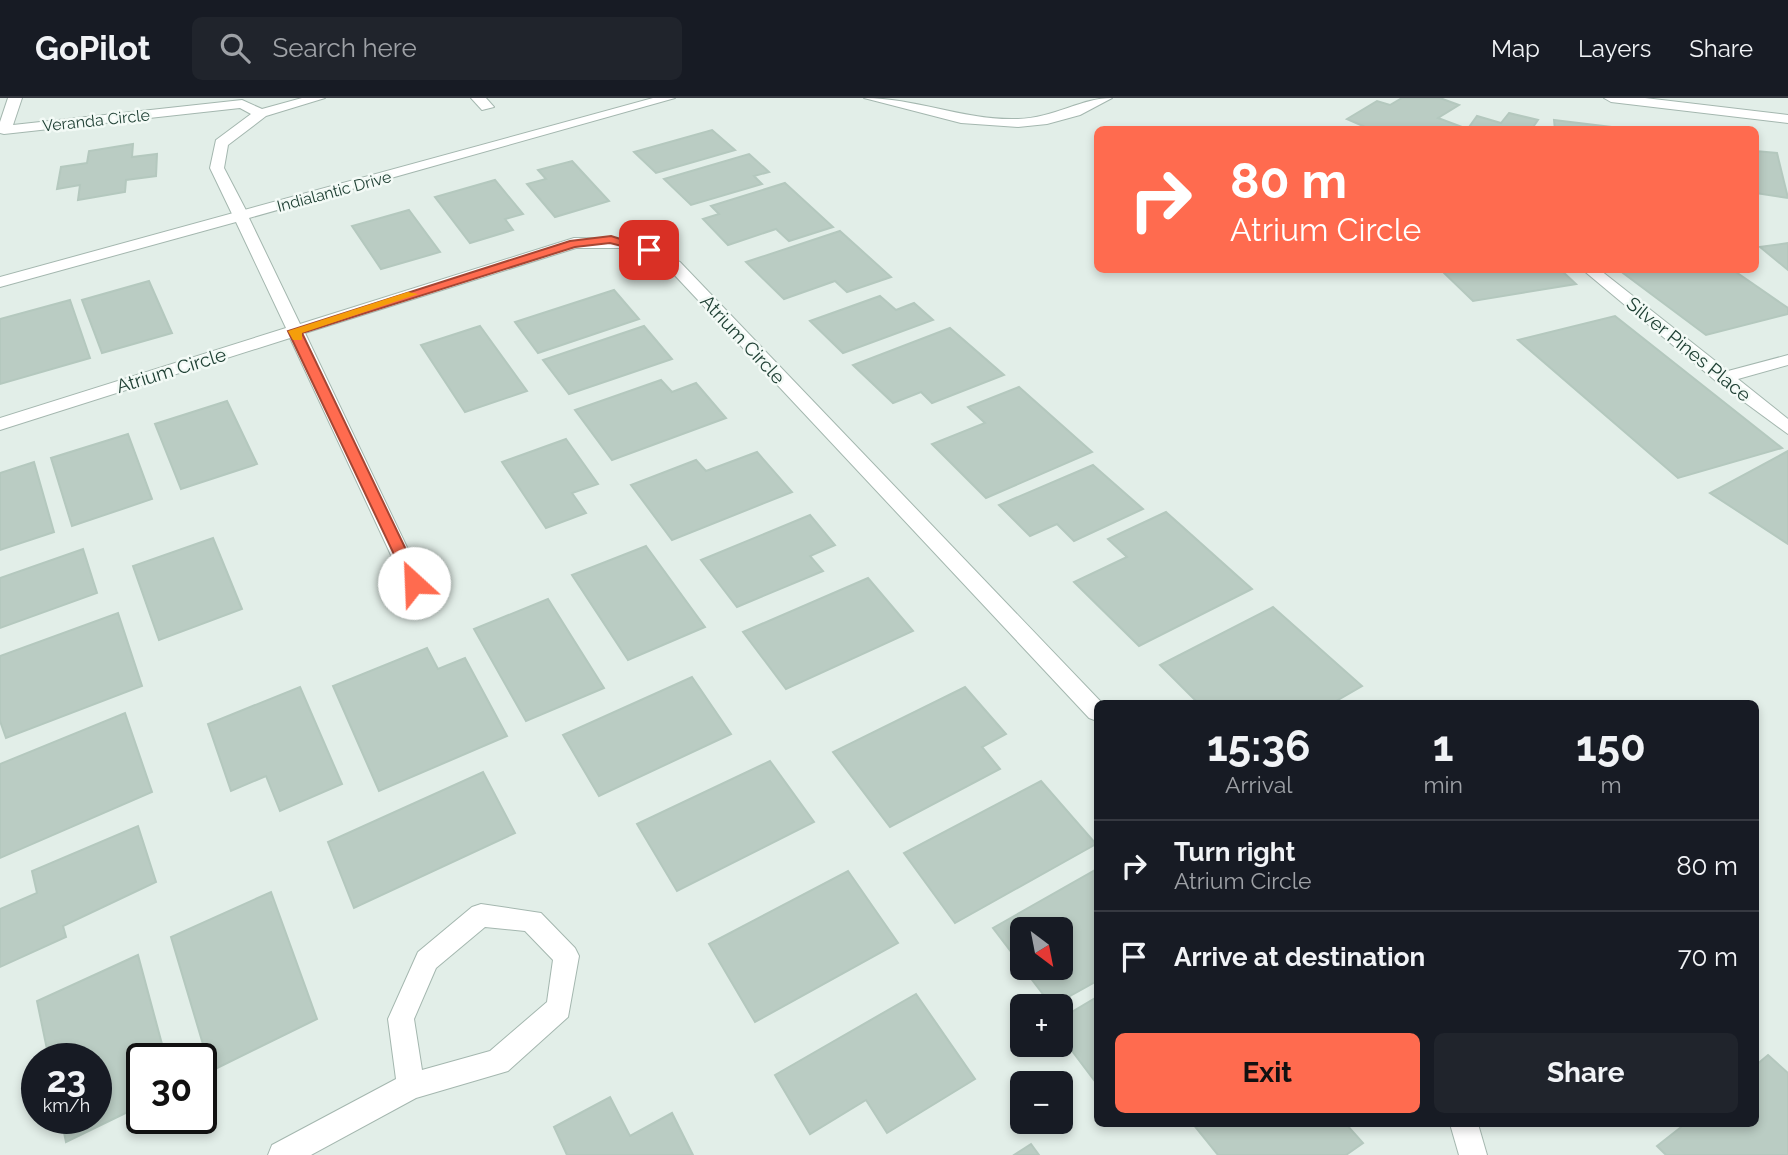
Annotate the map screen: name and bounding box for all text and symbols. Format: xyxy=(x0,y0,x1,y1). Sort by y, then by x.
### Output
search box xyxy=(192,17,682,80)
text: GoPilot xyxy=(35,29,150,68)
icon: search xyxy=(216,29,254,67)
text: Search here xyxy=(272,33,417,63)
text: Map xyxy=(1491,34,1540,63)
text: Layers xyxy=(1578,34,1651,63)
text: Share xyxy=(1689,34,1753,63)
street label: Veranda Circle xyxy=(41,105,151,136)
text: 80 m xyxy=(1230,152,1347,209)
icon: right xyxy=(1115,154,1206,245)
street label: Indialantic Drive xyxy=(275,167,393,216)
text: Atrium Circle xyxy=(1230,211,1421,248)
pin xyxy=(619,220,679,280)
icon: arrive xyxy=(630,231,668,269)
street label: Atrium Circle xyxy=(696,290,790,388)
street label: Silver Pines Place xyxy=(1622,292,1756,406)
street label: Atrium Circle xyxy=(114,343,228,397)
position arrow xyxy=(377,546,451,620)
text: 15:36 xyxy=(1207,722,1310,771)
text: 1 xyxy=(1433,722,1454,771)
text: 150 xyxy=(1576,722,1646,771)
text: Arrival xyxy=(1225,771,1292,798)
text: min xyxy=(1423,771,1463,798)
text: m xyxy=(1600,771,1622,798)
text: Turn right xyxy=(1174,837,1295,867)
icon: right xyxy=(1115,847,1153,885)
text: 80 m xyxy=(1676,851,1738,881)
text: Atrium Circle xyxy=(1174,867,1311,894)
north arrow xyxy=(1010,917,1073,980)
map controls xyxy=(1010,917,1073,1134)
icon: arrive xyxy=(1115,938,1153,976)
text: Arrive at destination xyxy=(1174,942,1425,972)
text: 70 m xyxy=(1678,942,1738,972)
button: + xyxy=(1010,994,1073,1057)
button: Exit xyxy=(1115,1033,1420,1113)
button: Share xyxy=(1434,1033,1738,1113)
speed limit sign: 30 xyxy=(126,1043,217,1134)
text: 23 xyxy=(47,1059,86,1100)
button: − xyxy=(1010,1071,1073,1134)
text: km/h xyxy=(43,1095,90,1116)

